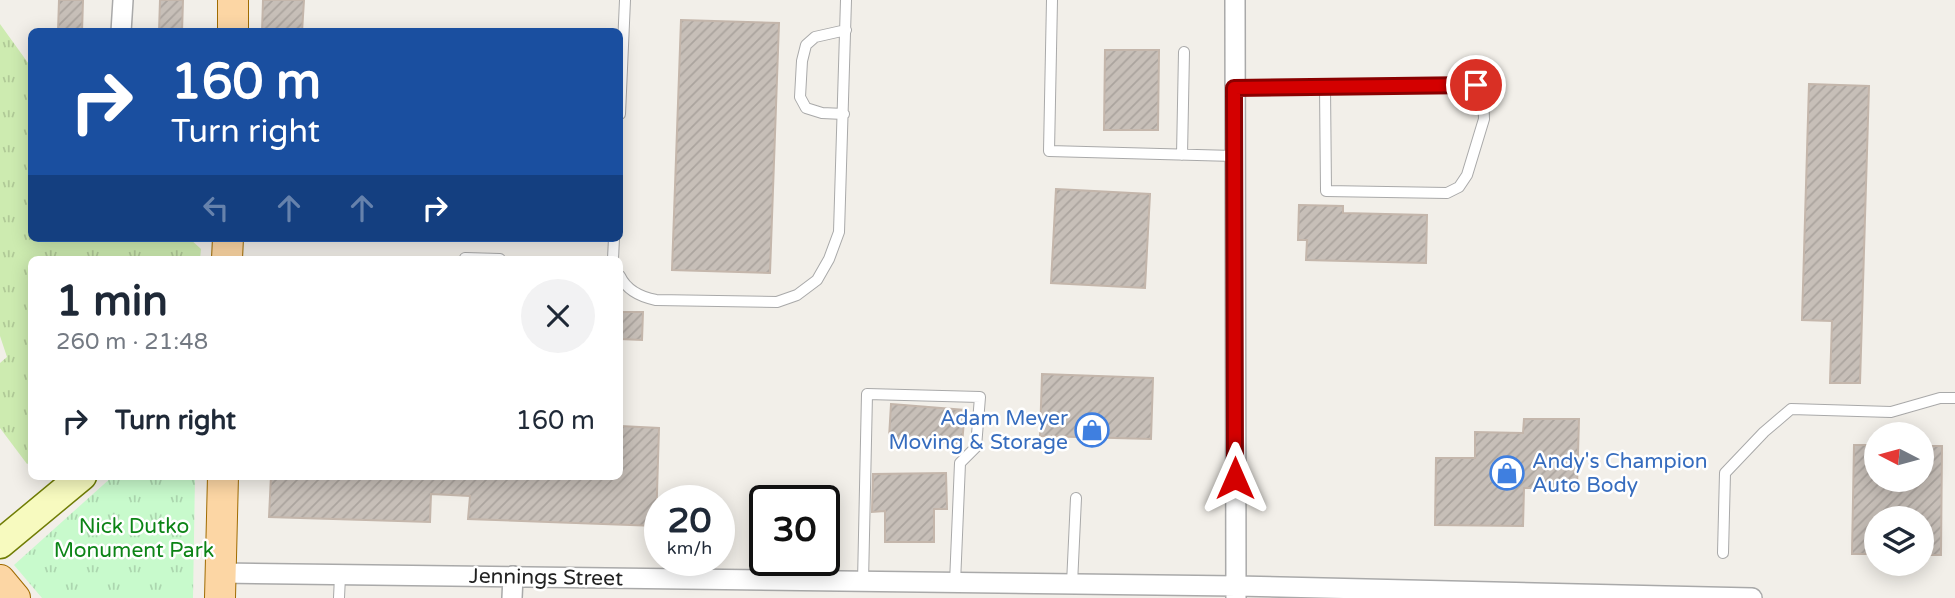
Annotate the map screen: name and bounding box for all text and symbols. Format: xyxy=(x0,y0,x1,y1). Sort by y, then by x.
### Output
text: 160 m xyxy=(171,53,321,112)
pin xyxy=(1446,55,1506,115)
icon: right xyxy=(56,56,147,147)
icon: arrive xyxy=(1457,66,1495,104)
text: Turn right xyxy=(171,113,320,151)
icon: left xyxy=(197,189,235,227)
icon: ahead xyxy=(270,189,308,227)
icon: ahead xyxy=(343,189,381,227)
icon: right xyxy=(416,189,454,227)
text: 1 min xyxy=(56,276,168,327)
button: close xyxy=(521,279,595,353)
text: 260 m · 21:48 xyxy=(56,328,208,356)
icon: right xyxy=(56,402,94,440)
text: Turn right xyxy=(115,405,236,436)
text: 160 m xyxy=(515,405,595,436)
place label: Adam Meyer Moving & Storage xyxy=(889,406,1068,455)
shop icon: Adam Meyer Moving & Storage xyxy=(1073,411,1111,449)
north arrow xyxy=(1864,422,1934,492)
map controls xyxy=(1864,422,1934,576)
position arrow xyxy=(1198,441,1272,515)
place label: Andy's Champion Auto Body xyxy=(1532,449,1708,498)
shop icon: Andy's Champion Auto Body xyxy=(1488,454,1526,492)
speed limit sign: 30 xyxy=(749,485,840,576)
text: 20 xyxy=(668,500,711,542)
button: layers xyxy=(1864,506,1934,576)
park label: Nick Dutko Monument Park xyxy=(54,514,214,563)
text: km/h xyxy=(667,537,712,559)
street label: Jennings Street xyxy=(469,564,623,591)

